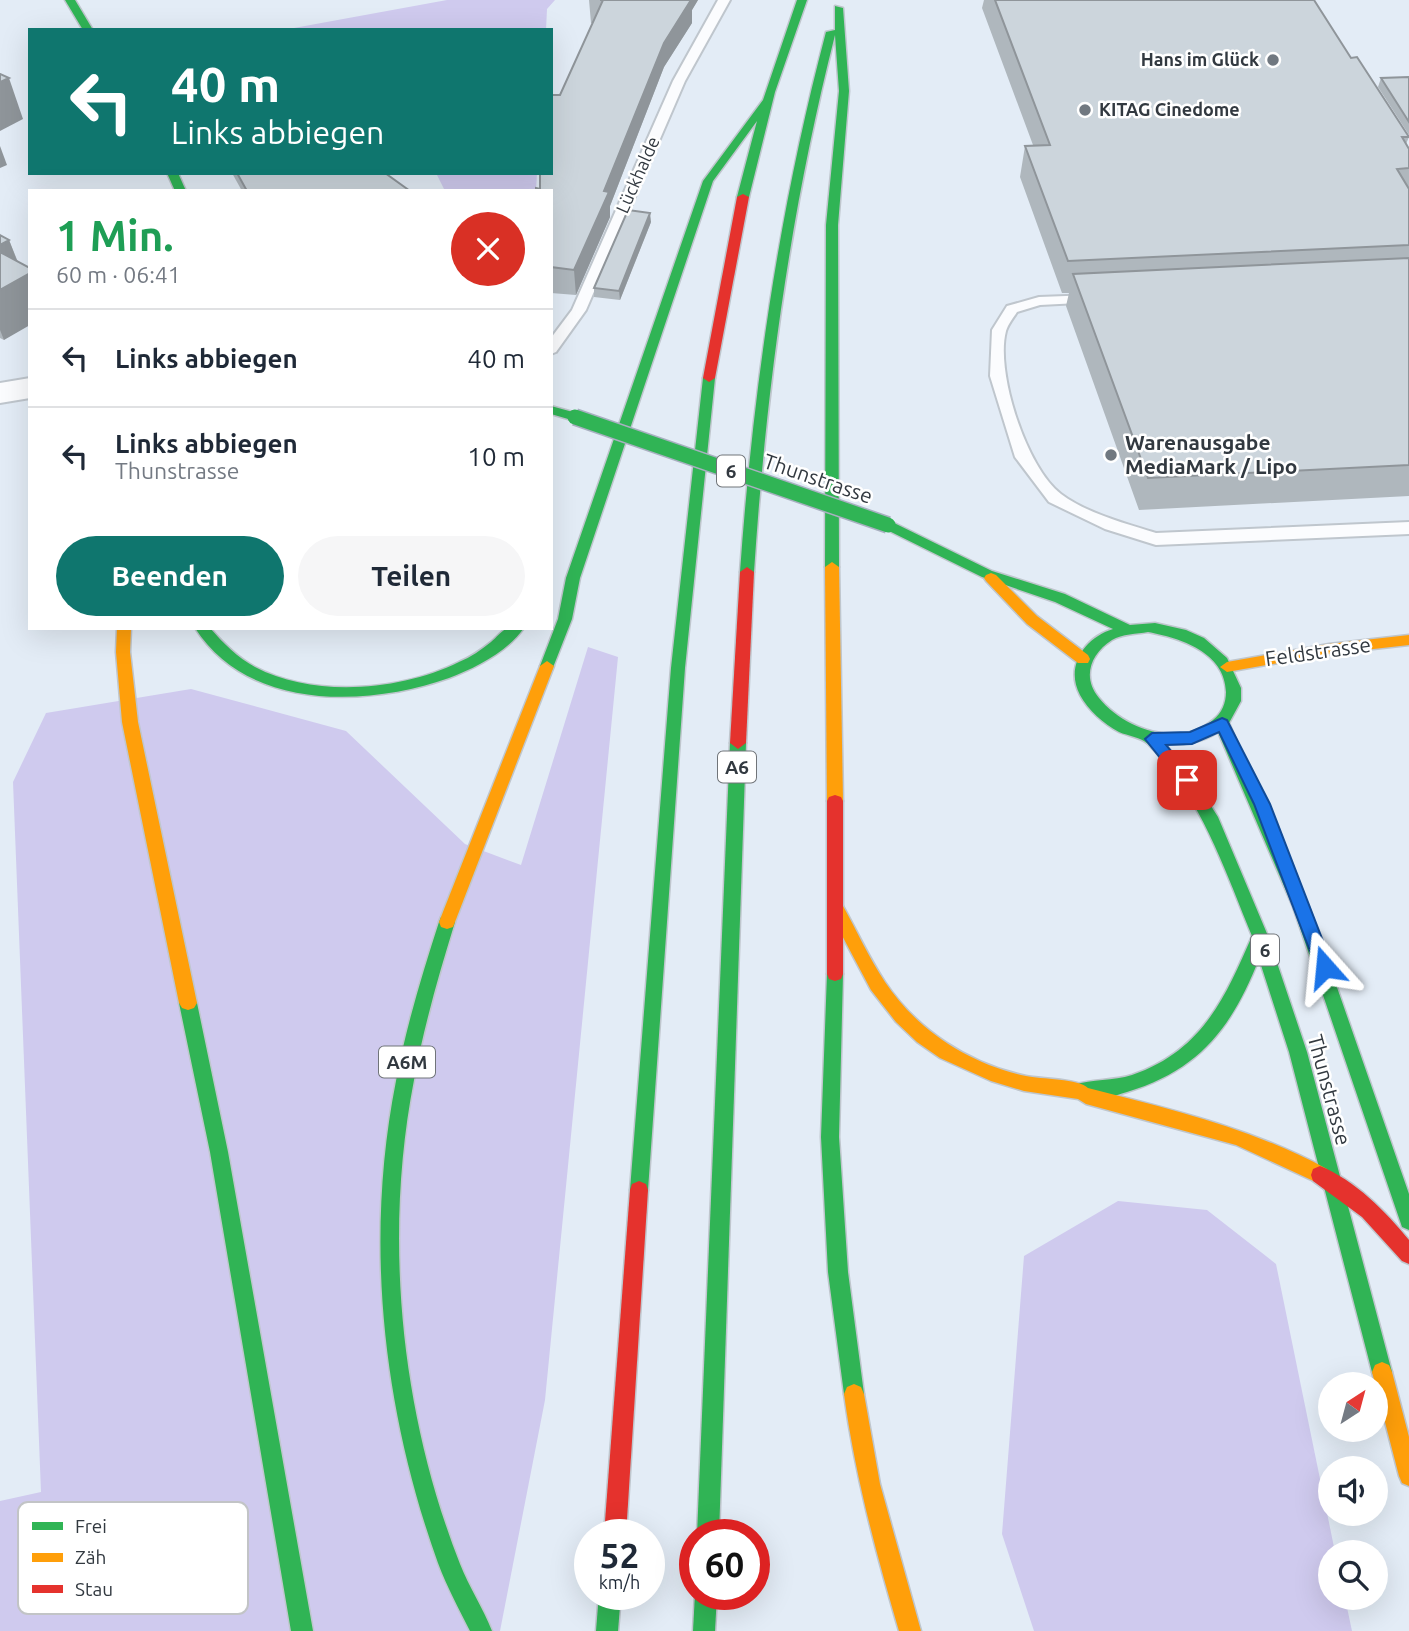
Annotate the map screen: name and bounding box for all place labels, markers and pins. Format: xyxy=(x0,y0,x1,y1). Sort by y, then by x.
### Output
place label: Hans im Glück xyxy=(1141,49,1259,69)
marker: Hans im Glück xyxy=(1265,52,1281,68)
place label: KITAG Cinedome xyxy=(1099,99,1240,119)
marker: KITAG Cinedome xyxy=(1077,102,1093,118)
place label: Warenausgabe MediaMark / Lipo xyxy=(1125,430,1298,478)
marker: Warenausgabe MediaMark / Lipo xyxy=(1103,447,1119,463)
pin xyxy=(1157,750,1217,810)

